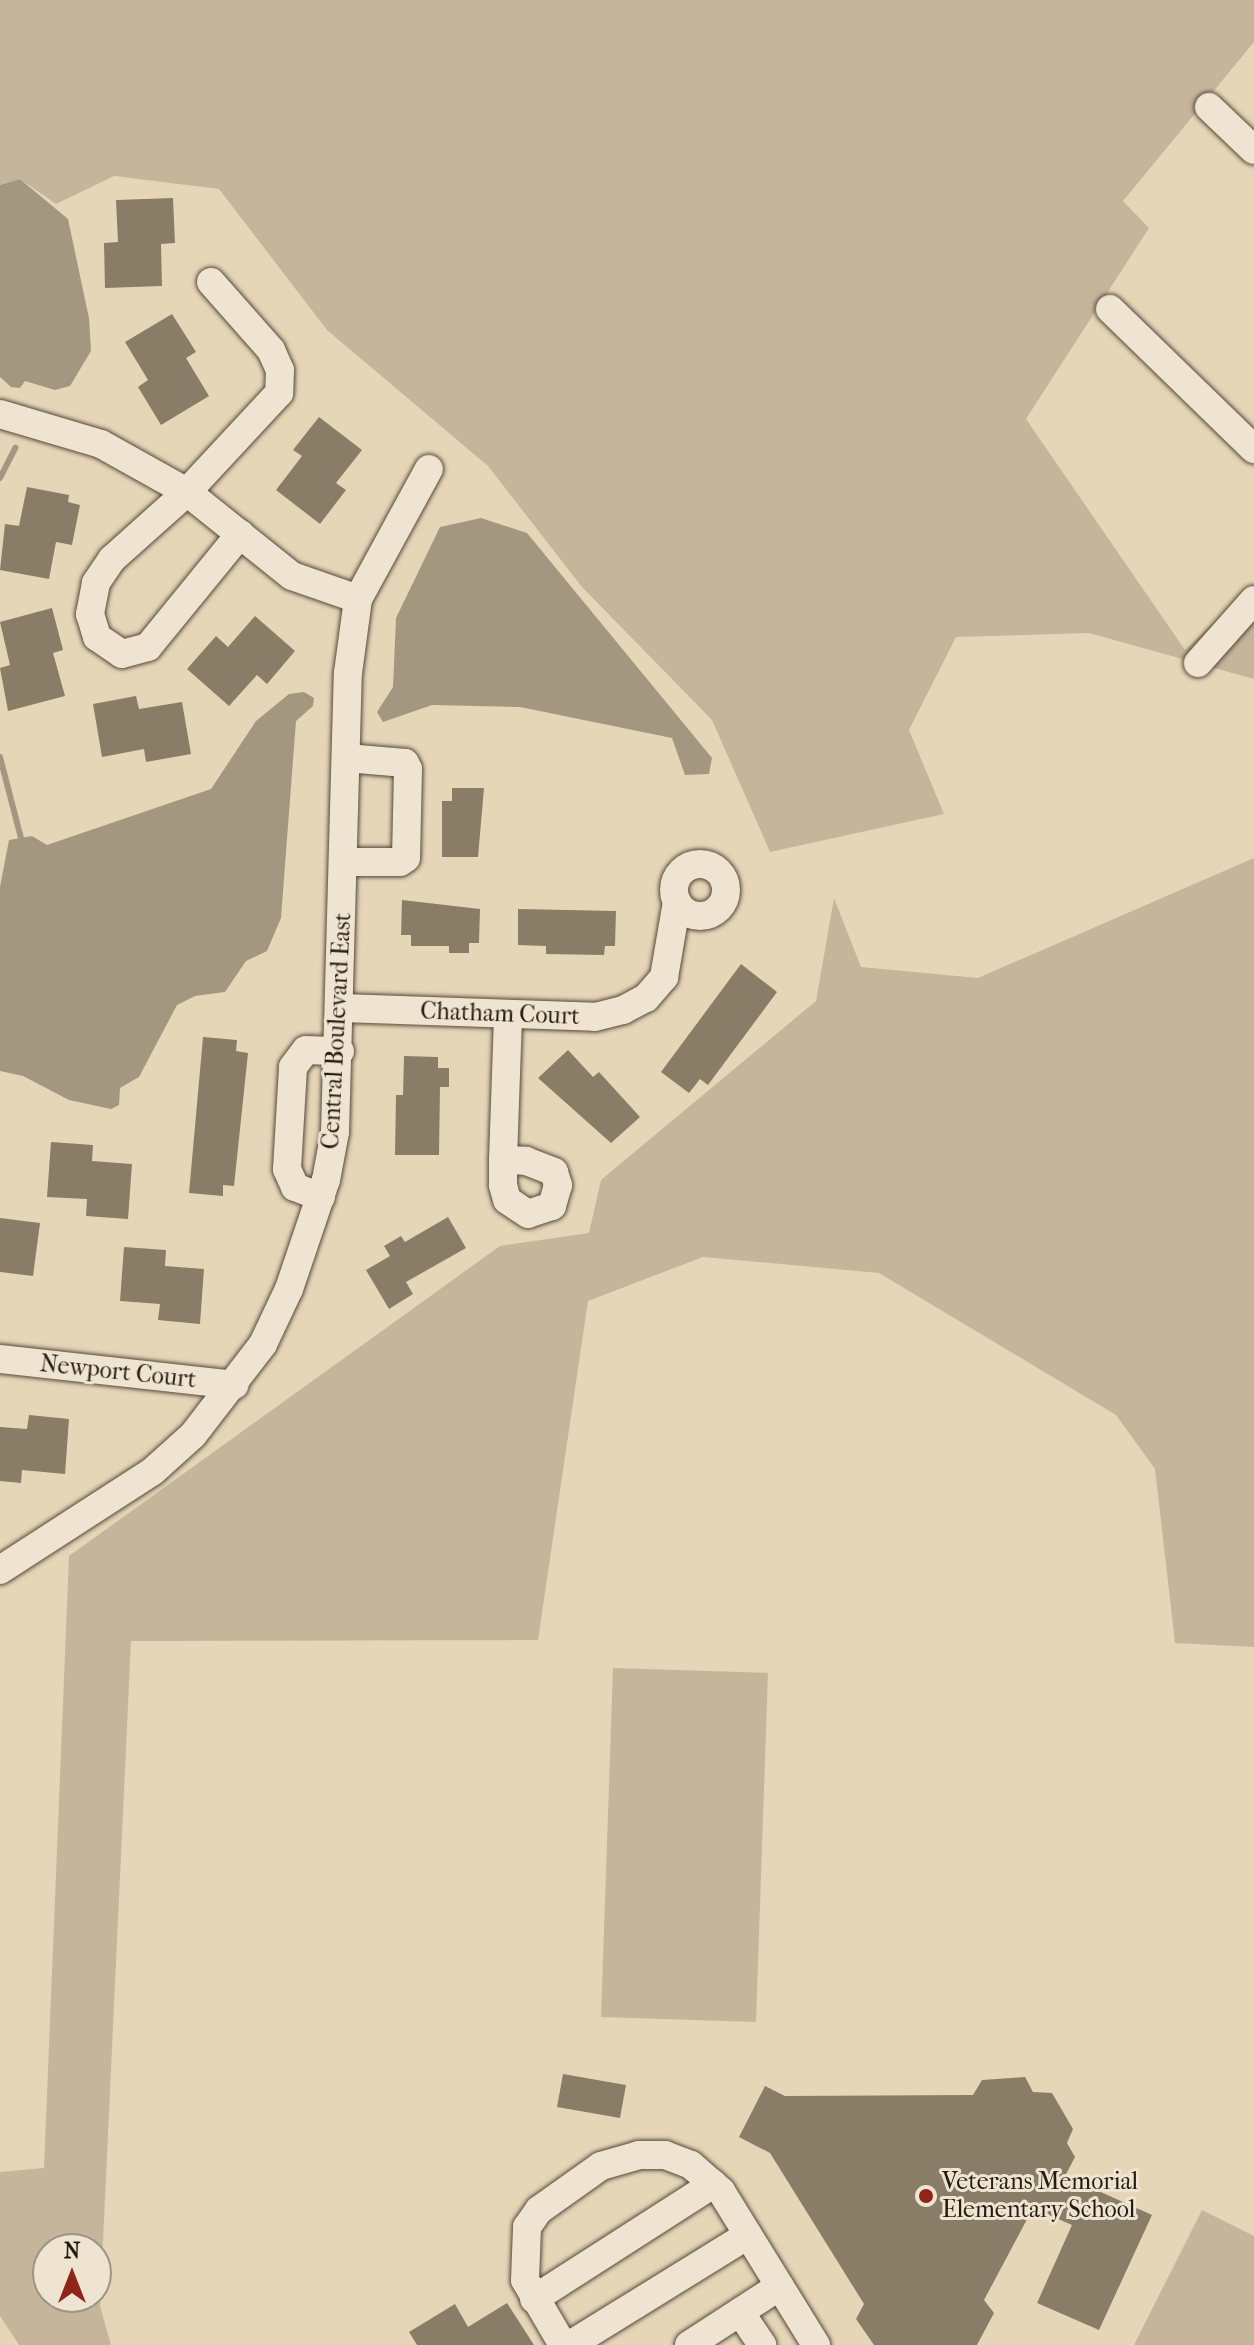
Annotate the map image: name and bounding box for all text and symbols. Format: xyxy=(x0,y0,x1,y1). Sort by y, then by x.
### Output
street label: Central Boulevard East xyxy=(316,912,358,1150)
street label: Chatham Court xyxy=(420,997,580,1031)
street label: Newport Court xyxy=(38,1349,198,1395)
place label: Veterans Memorial Elementary School xyxy=(942,2168,1138,2224)
marker: Veterans Memorial Elementary School xyxy=(917,2187,935,2205)
north arrow xyxy=(32,2233,112,2313)
text: N xyxy=(64,2238,80,2264)

